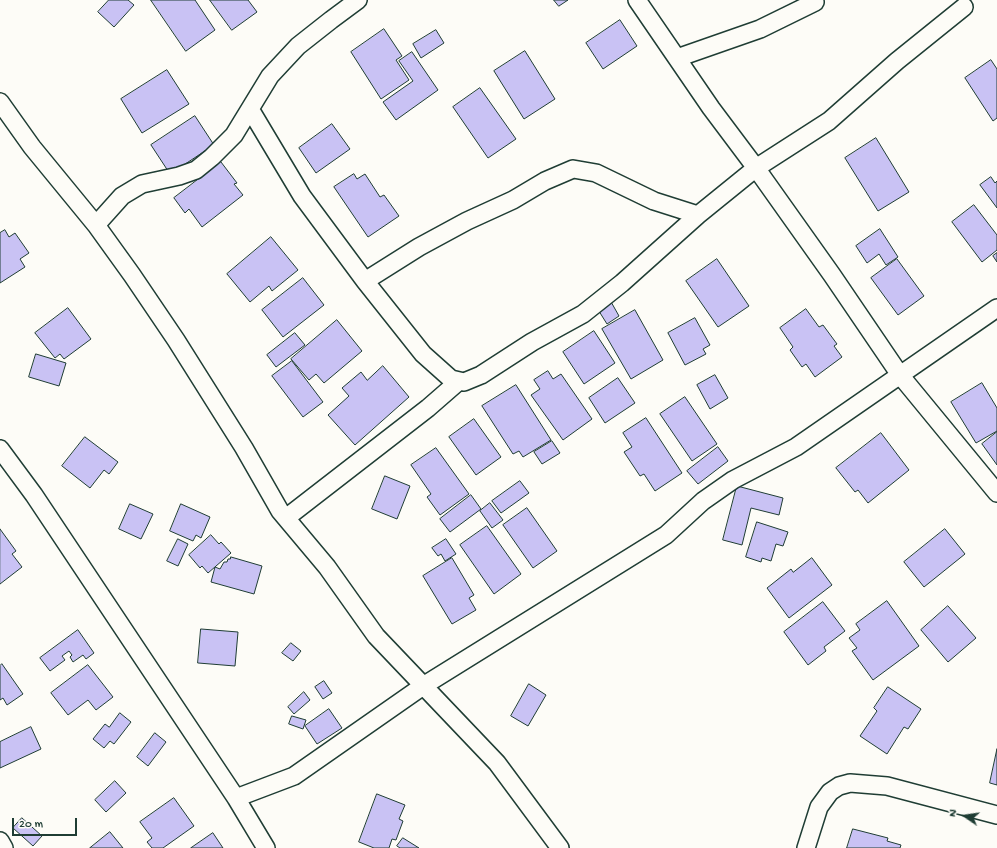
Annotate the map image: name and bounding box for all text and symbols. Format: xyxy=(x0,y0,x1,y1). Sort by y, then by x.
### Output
north arrow xyxy=(945,796,985,836)
text: N xyxy=(947,808,960,818)
scale bar xyxy=(14,810,79,836)
text: 20 m xyxy=(19,818,43,832)

